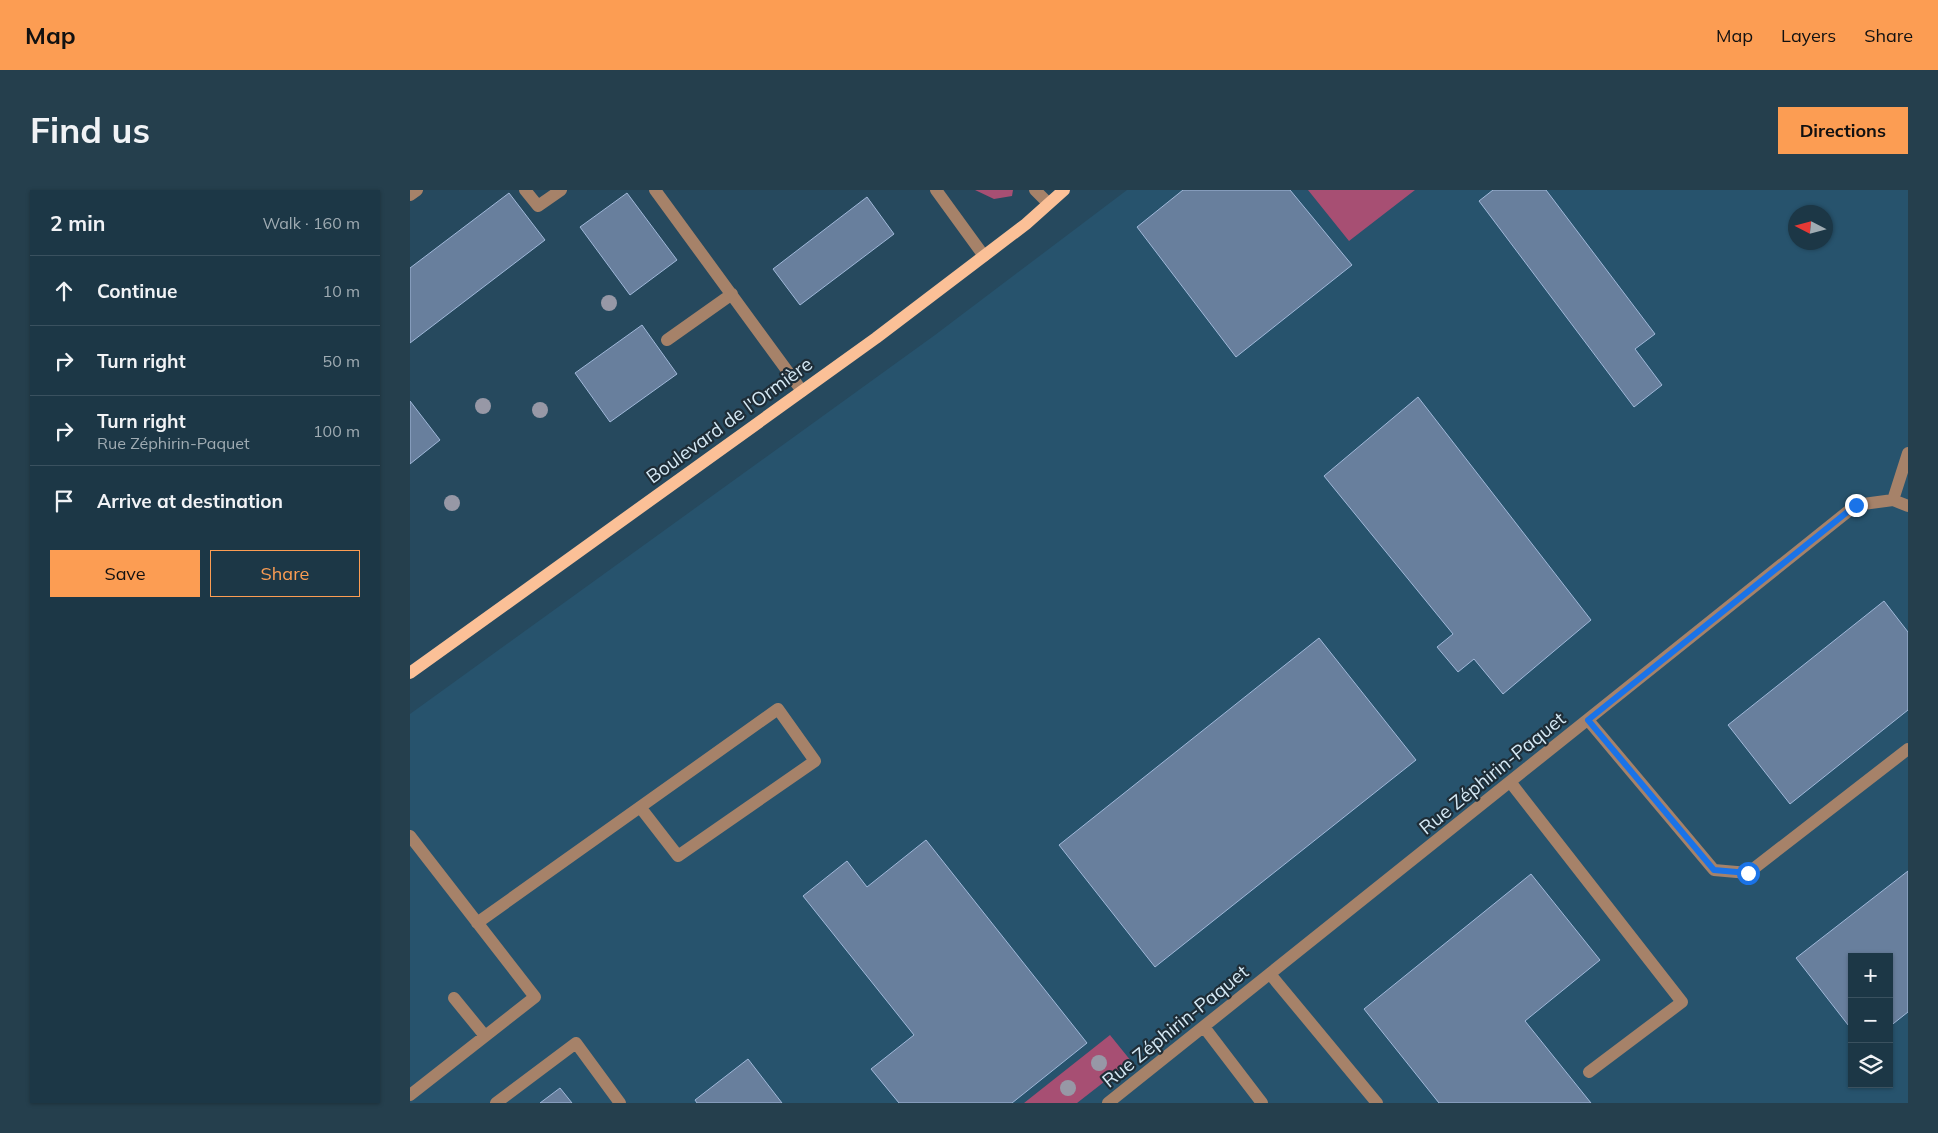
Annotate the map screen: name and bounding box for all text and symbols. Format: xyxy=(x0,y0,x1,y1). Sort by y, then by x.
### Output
text: Map xyxy=(25,20,76,50)
text: Map xyxy=(1716,24,1753,47)
text: Layers xyxy=(1781,24,1836,47)
text: Share xyxy=(1864,24,1913,47)
button: Directions xyxy=(1778,107,1908,154)
text: Find us xyxy=(30,108,150,152)
north arrow xyxy=(1788,205,1833,250)
text: 2 min xyxy=(50,210,105,236)
text: Walk · 160 m xyxy=(262,213,360,233)
icon: ahead xyxy=(50,277,78,305)
text: Continue xyxy=(97,279,177,303)
text: 10 m xyxy=(323,281,360,301)
icon: right xyxy=(50,347,78,375)
text: Turn right xyxy=(97,349,186,373)
text: 50 m xyxy=(323,351,360,371)
street label: Boulevard de l'Ormière xyxy=(641,352,817,488)
text: Turn right xyxy=(97,409,186,433)
icon: right xyxy=(50,417,78,445)
text: 100 m xyxy=(313,421,360,441)
text: Rue Zéphirin-Paquet xyxy=(97,433,250,453)
icon: arrive xyxy=(50,487,78,515)
text: Arrive at destination xyxy=(97,489,283,513)
route end xyxy=(1845,494,1868,517)
button: Save xyxy=(50,550,200,597)
button: Share xyxy=(210,550,360,597)
street label: Rue Zéphirin-Paquet xyxy=(1414,706,1570,839)
route start xyxy=(1737,862,1760,885)
map controls xyxy=(1848,953,1893,1088)
button: + xyxy=(1848,953,1893,998)
street label: Rue Zéphirin-Paquet xyxy=(1097,959,1253,1092)
button: − xyxy=(1848,998,1893,1043)
button: layers xyxy=(1848,1043,1893,1088)

